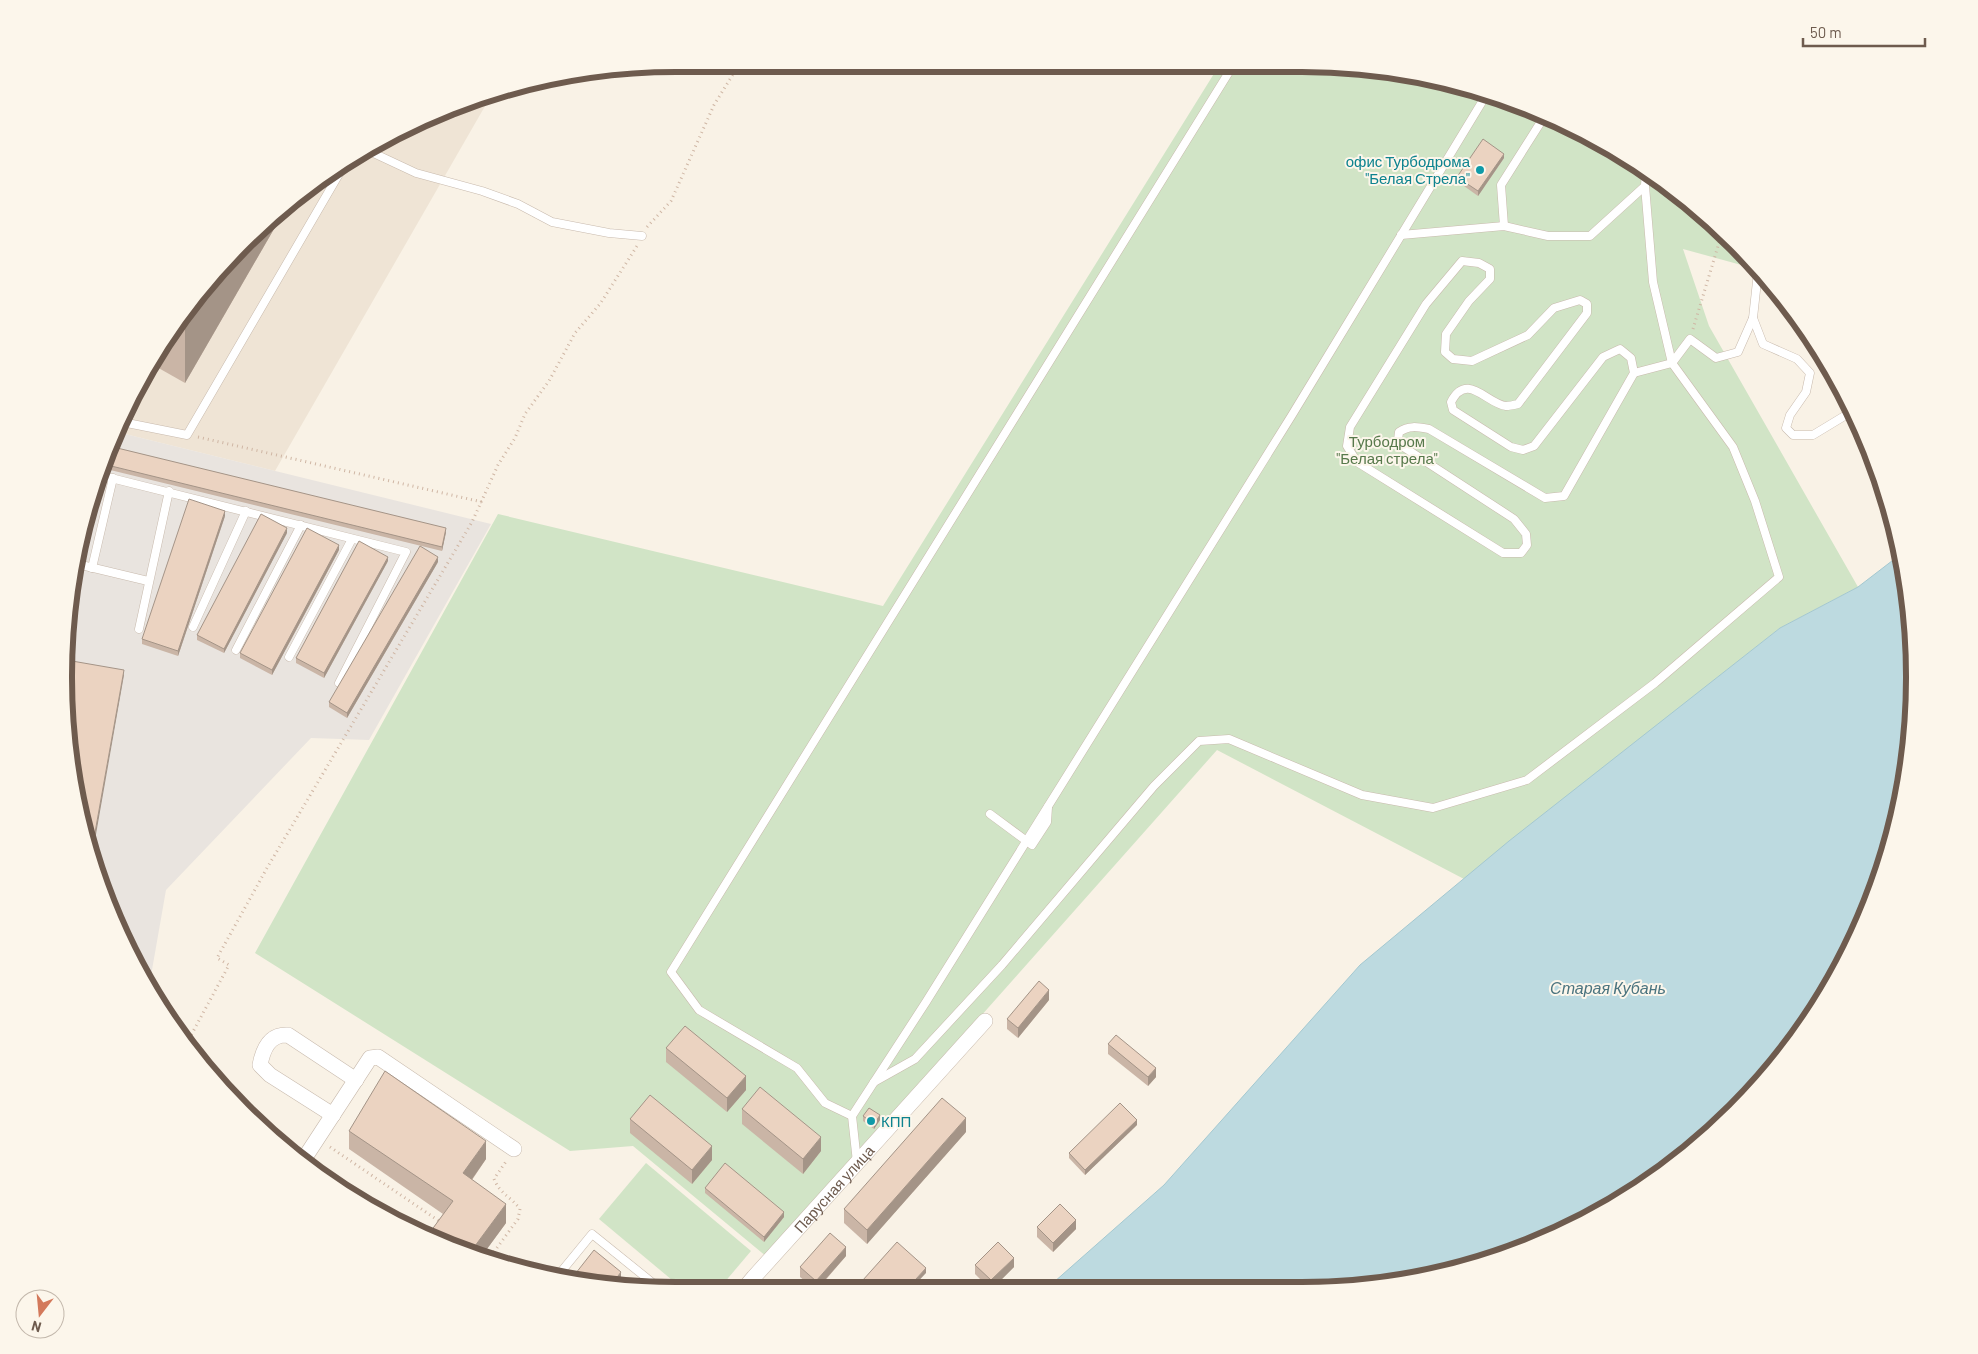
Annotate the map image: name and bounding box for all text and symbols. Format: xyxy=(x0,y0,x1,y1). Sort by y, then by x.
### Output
scale bar xyxy=(1803,15,1926,47)
text: 50 m xyxy=(1810,23,1842,41)
place label: офис Турбодрома "Белая Стрела" xyxy=(1346,152,1471,187)
marker: офис Турбодрома "Белая Стрела" xyxy=(1474,164,1486,176)
park label: Турбодром "Белая стрела" xyxy=(1336,432,1438,467)
water label: Старая Кубань xyxy=(1550,978,1666,997)
place label: КПП xyxy=(881,1112,911,1130)
marker: КПП xyxy=(865,1115,877,1127)
street label: Парусная улица xyxy=(790,1141,878,1236)
north arrow xyxy=(15,1289,65,1339)
text: N xyxy=(29,1318,43,1336)

